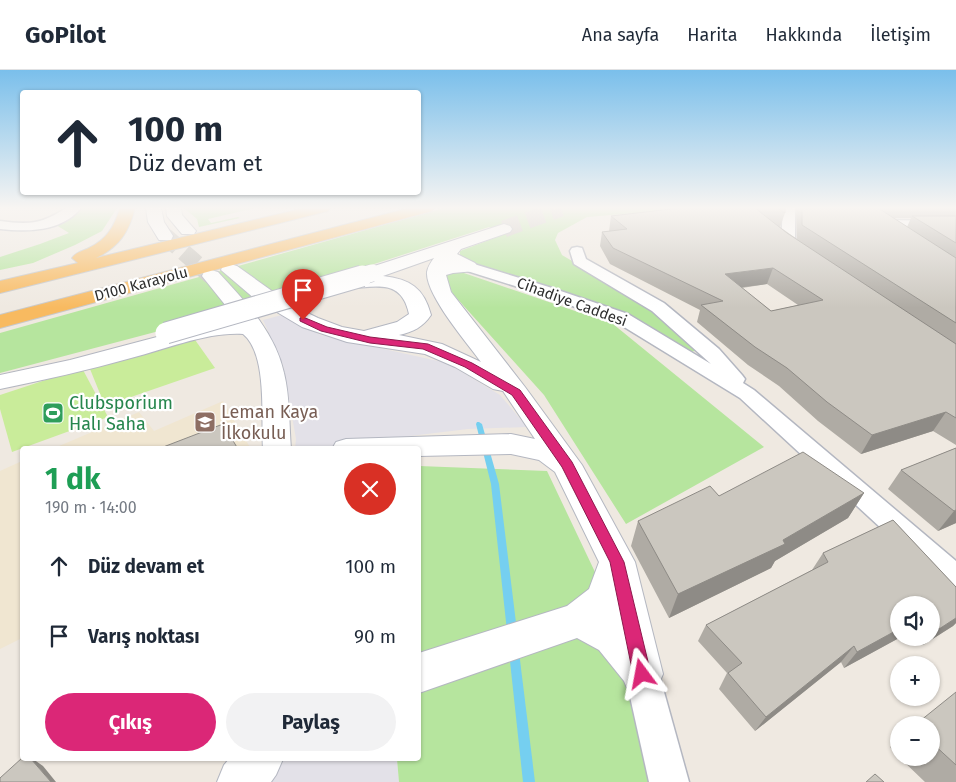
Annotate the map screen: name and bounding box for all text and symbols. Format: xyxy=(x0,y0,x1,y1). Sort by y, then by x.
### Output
text: GoPilot xyxy=(25,21,106,49)
text: Ana sayfa xyxy=(582,24,659,46)
text: Harita xyxy=(687,24,738,46)
text: Hakkında xyxy=(766,24,842,46)
text: İletişim xyxy=(870,24,931,46)
text: 100 m xyxy=(128,108,223,150)
icon: ahead xyxy=(45,110,110,175)
text: Düz devam et xyxy=(128,150,263,177)
street label: D100 Karayolu xyxy=(92,263,190,305)
pin xyxy=(282,269,324,320)
street label: Cihadiye Caddesi xyxy=(514,274,630,330)
icon: arrive xyxy=(289,276,317,304)
place label: Clubsporium Halı Saha xyxy=(69,392,173,435)
sports icon: Clubsporium Halı Saha xyxy=(41,401,65,425)
place label: Leman Kaya İlkokulu xyxy=(221,401,318,444)
school or university icon: Leman Kaya İlkokulu xyxy=(193,410,217,434)
text: 1 dk xyxy=(45,461,101,497)
button: close xyxy=(344,463,396,515)
text: 190 m · 14:00 xyxy=(45,498,137,517)
icon: ahead xyxy=(45,552,73,580)
text: Düz devam et xyxy=(88,555,204,578)
text: 100 m xyxy=(345,555,396,578)
map controls xyxy=(890,596,940,766)
button: sound xyxy=(890,596,940,646)
icon: arrive xyxy=(45,622,73,650)
text: Varış noktası xyxy=(88,625,200,648)
text: 90 m xyxy=(354,625,396,648)
position arrow xyxy=(615,647,667,699)
button: + xyxy=(890,656,940,706)
button: Çıkış xyxy=(45,693,216,751)
button: Paylaş xyxy=(226,693,396,751)
button: − xyxy=(890,716,940,766)

